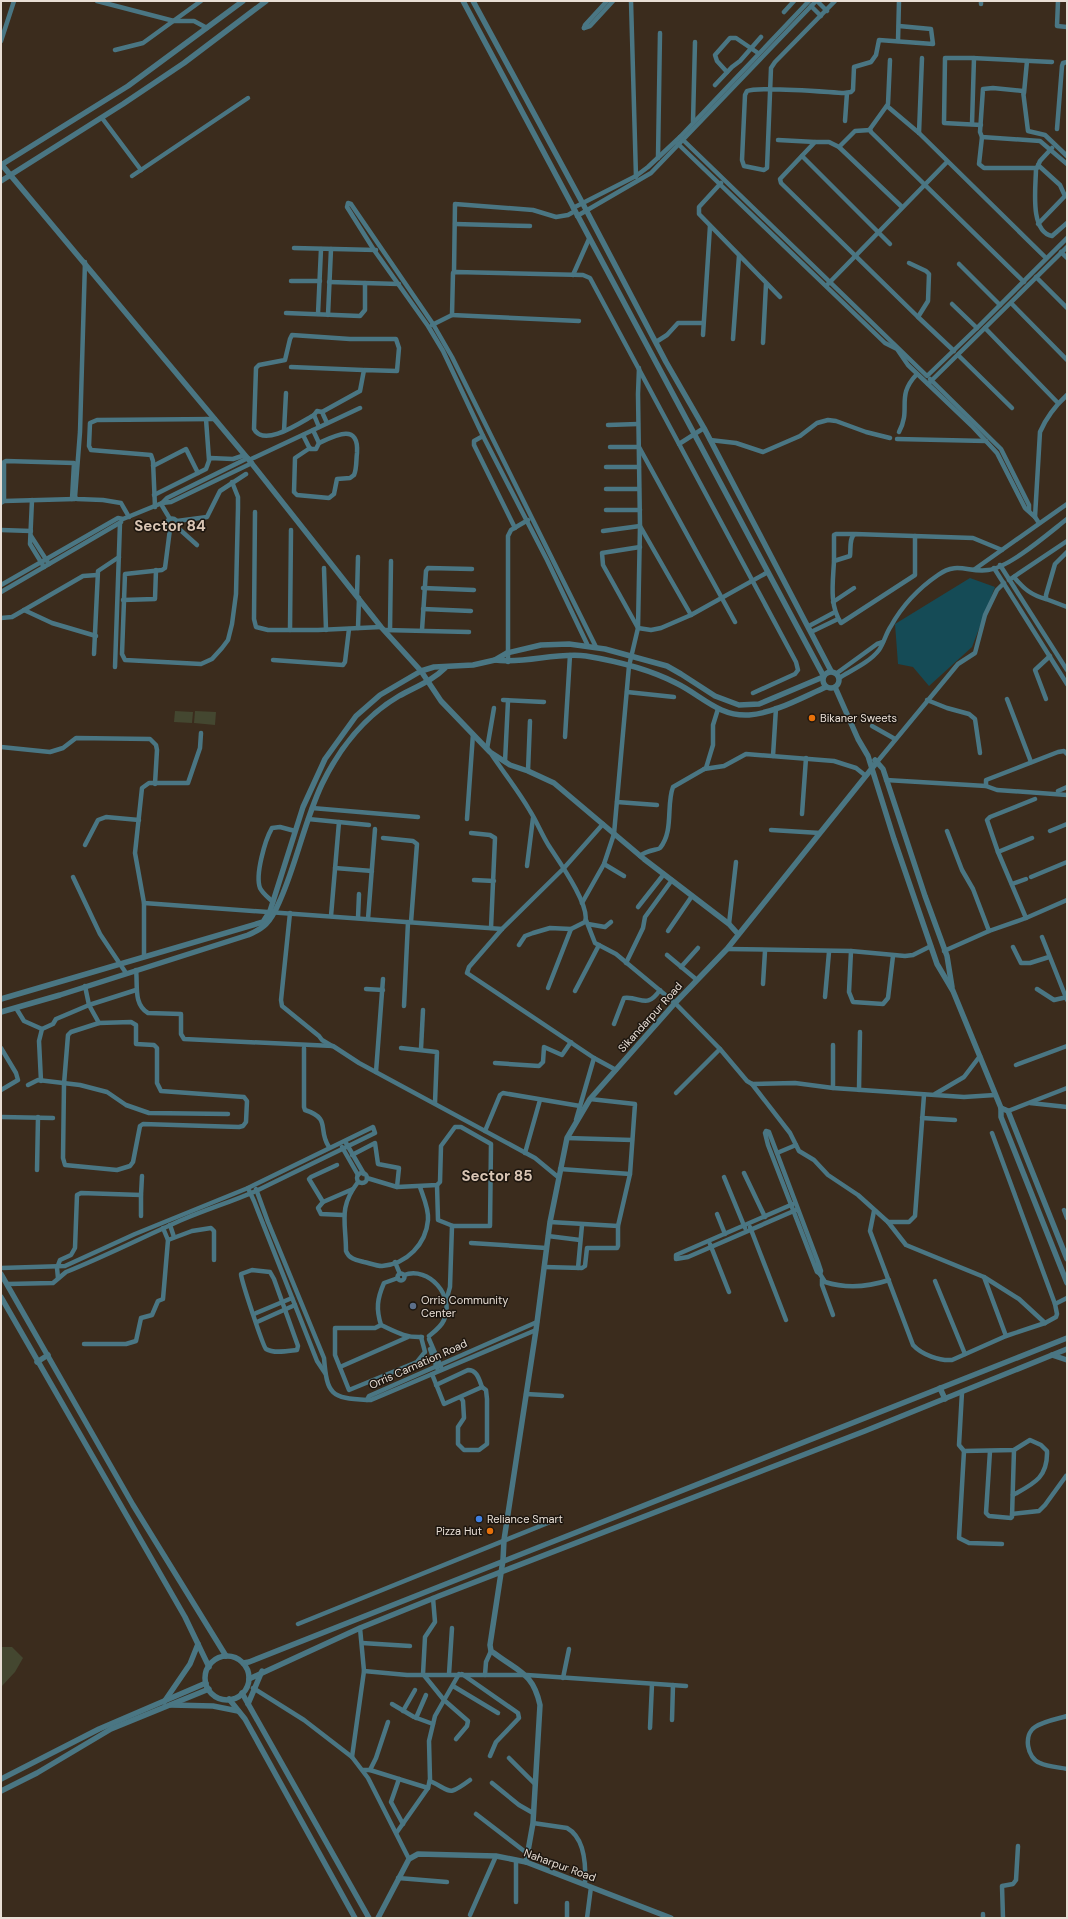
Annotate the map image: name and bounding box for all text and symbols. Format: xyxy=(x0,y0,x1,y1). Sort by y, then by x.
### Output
district label: Sector 84 xyxy=(134,516,206,536)
place label: Bikaner Sweets xyxy=(820,711,897,725)
marker: Bikaner Sweets xyxy=(807,713,817,723)
street label: Sikandarpur Road xyxy=(615,979,685,1055)
district label: Sector 85 xyxy=(461,1166,533,1186)
place label: Orris Community Center xyxy=(421,1293,508,1320)
marker: Orris Community Center xyxy=(408,1301,418,1311)
street label: Orris Carnation Road xyxy=(367,1336,469,1392)
place label: Reliance Smart xyxy=(487,1512,563,1526)
marker: Reliance Smart xyxy=(474,1514,484,1524)
place label: Pizza Hut xyxy=(436,1524,482,1538)
marker: Pizza Hut xyxy=(485,1526,495,1536)
street label: Naharpur Road xyxy=(522,1845,598,1885)

